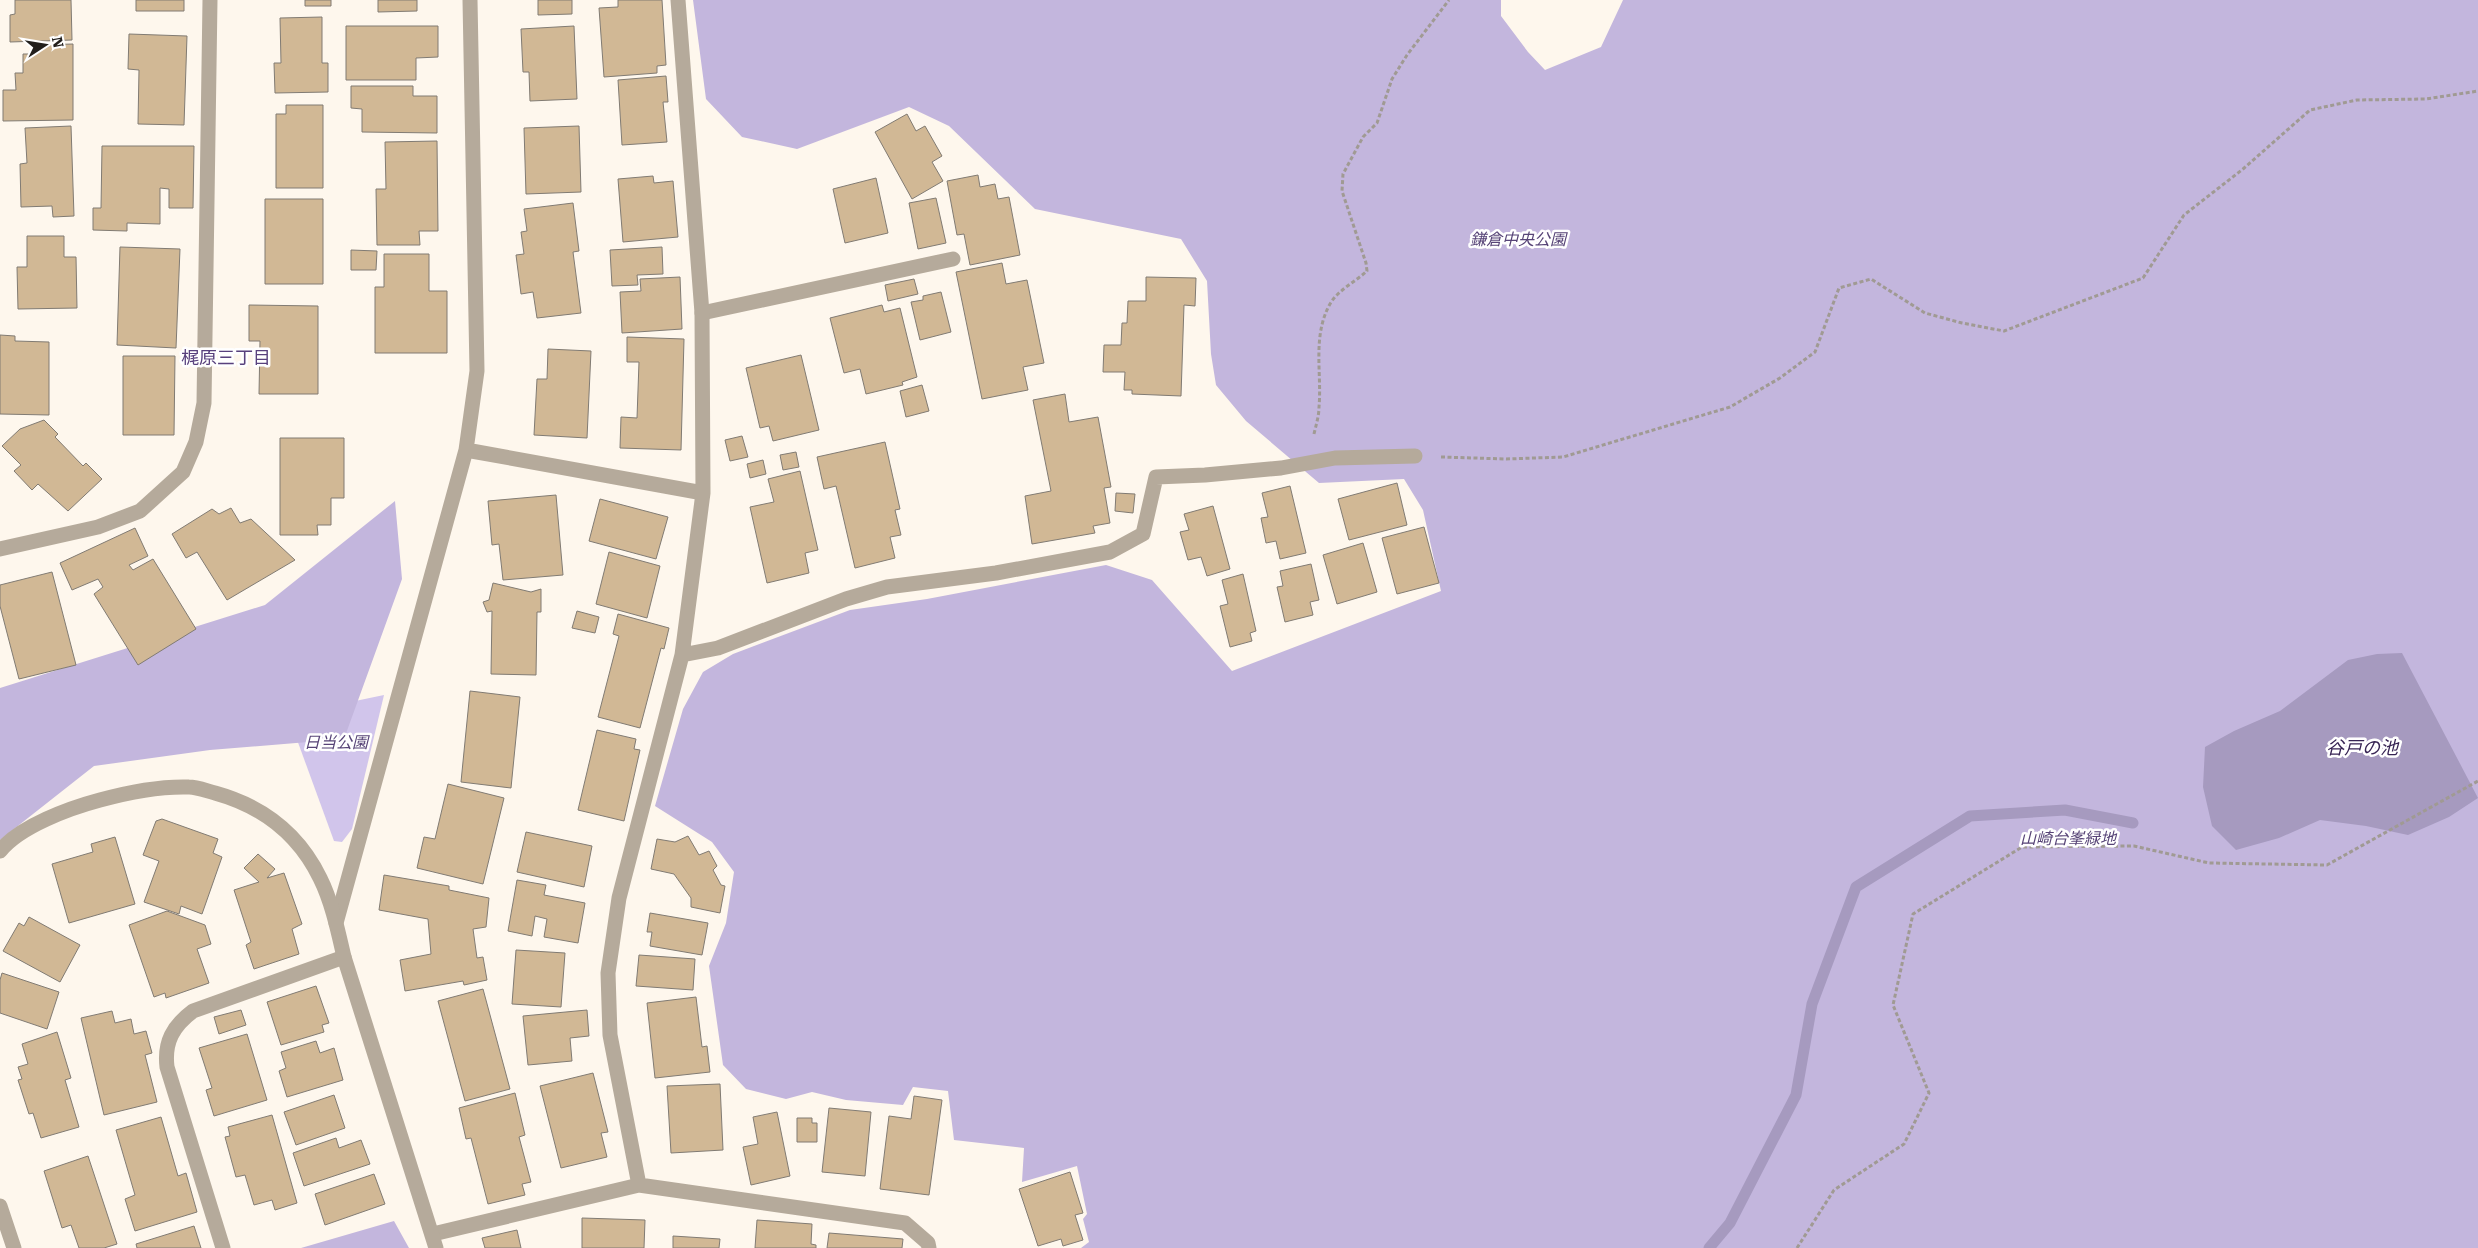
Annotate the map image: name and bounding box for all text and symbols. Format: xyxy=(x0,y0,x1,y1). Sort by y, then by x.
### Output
north arrow xyxy=(20,20,70,70)
text: N xyxy=(49,35,67,49)
park label: 鎌倉中央公園 xyxy=(1470,230,1568,249)
district label: 梶原三丁目 xyxy=(181,347,271,368)
park label: 日当公園 xyxy=(304,733,370,752)
water label: 谷戸の池 xyxy=(2326,737,2400,758)
park label: 山崎台峯緑地 xyxy=(2020,829,2118,848)

